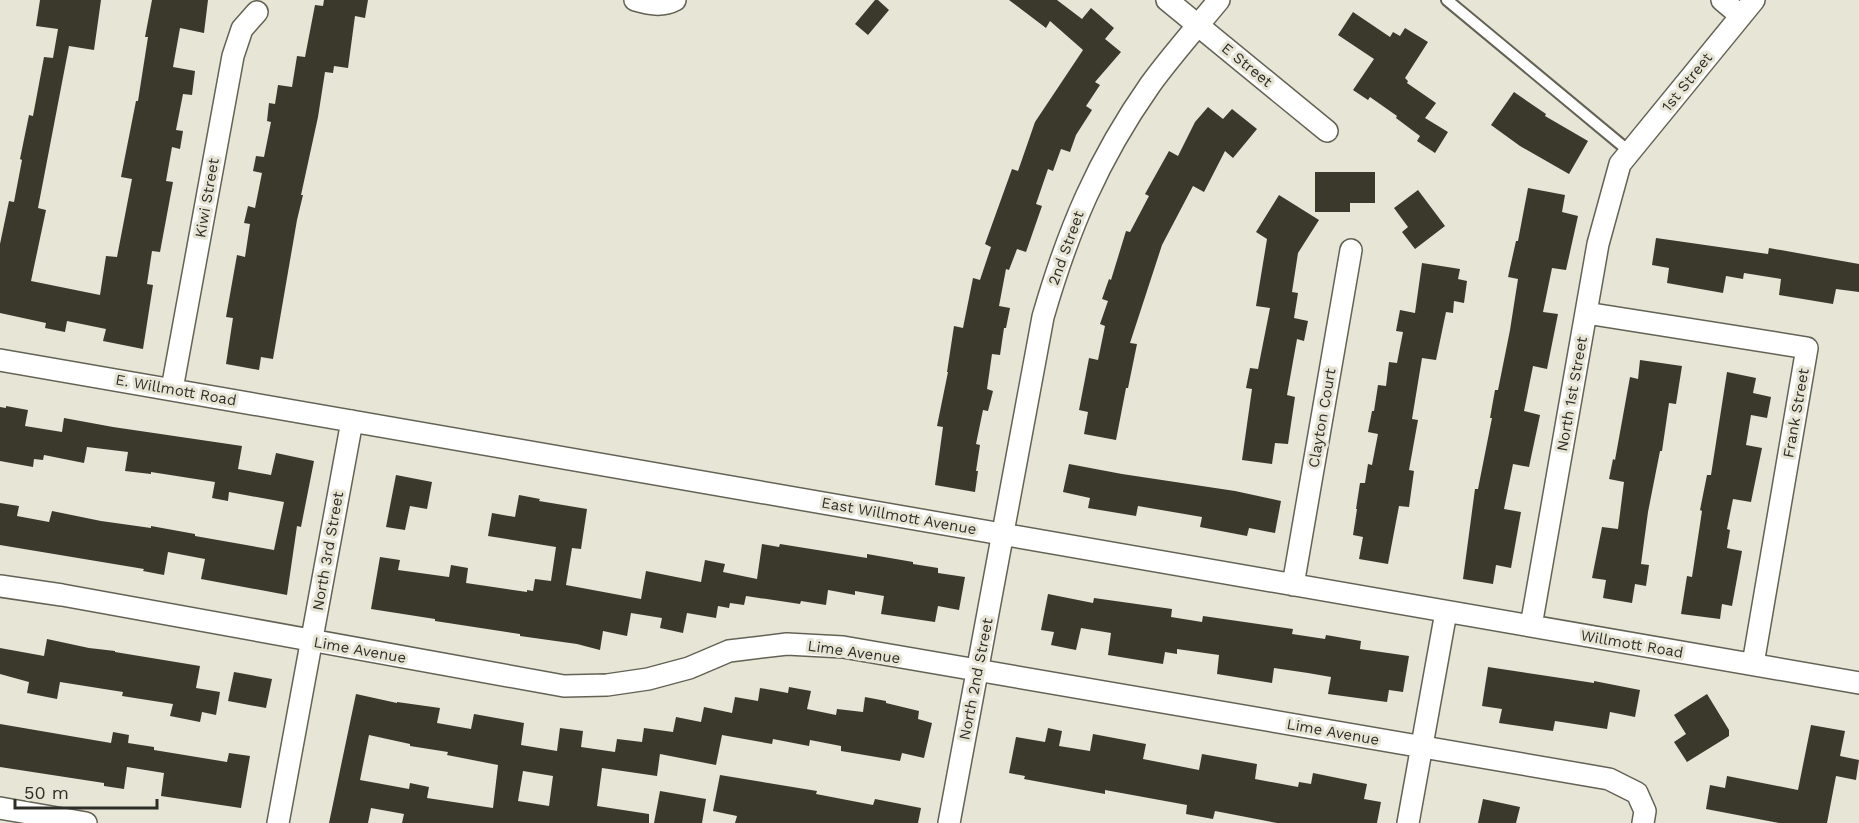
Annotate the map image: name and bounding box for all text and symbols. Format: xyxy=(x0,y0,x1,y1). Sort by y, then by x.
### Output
street label: E Street xyxy=(1218,39,1276,91)
street label: 1st Street xyxy=(1658,48,1717,115)
street label: Kiwi Street xyxy=(191,156,223,239)
street label: 2nd Street xyxy=(1044,208,1088,288)
street label: North 1st Street xyxy=(1553,334,1591,453)
street label: Clayton Court xyxy=(1304,366,1340,469)
street label: Frank Street xyxy=(1779,366,1813,459)
street label: E. Willmott Road xyxy=(114,371,238,409)
street label: North 3rd Street xyxy=(309,489,347,612)
street label: East Willmott Avenue xyxy=(820,494,978,538)
street label: North 2nd Street xyxy=(955,616,997,742)
street label: Willmott Road xyxy=(1579,626,1685,662)
street label: Lime Avenue xyxy=(312,633,408,667)
street label: Lime Avenue xyxy=(806,637,902,667)
street label: Lime Avenue xyxy=(1285,715,1381,749)
scale bar xyxy=(15,772,158,810)
text: 50 m xyxy=(24,782,69,803)

